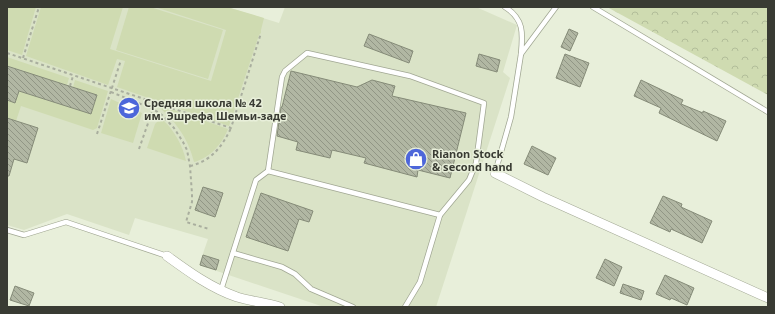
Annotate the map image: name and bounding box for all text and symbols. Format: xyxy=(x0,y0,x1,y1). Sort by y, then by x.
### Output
school or university icon: Средняя школа № 42 им. Эшрефа Шемьи-заде xyxy=(116,95,142,121)
place label: Средняя школа № 42 им. Эшрефа Шемьи-заде xyxy=(144,95,286,123)
shop icon: Rianon Stock & second hand xyxy=(403,146,429,172)
place label: Rianon Stock & second hand xyxy=(432,146,513,174)

